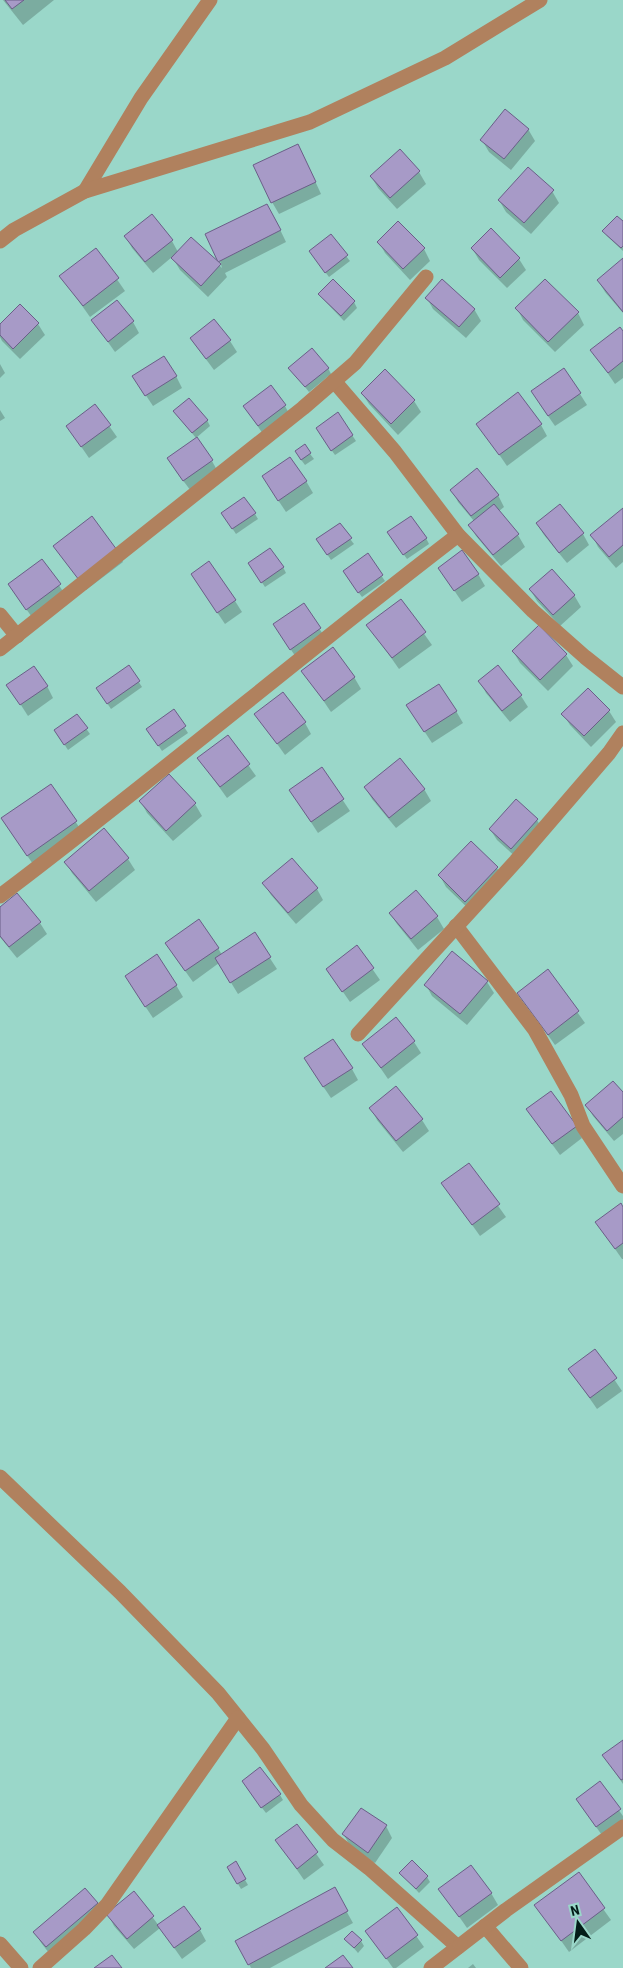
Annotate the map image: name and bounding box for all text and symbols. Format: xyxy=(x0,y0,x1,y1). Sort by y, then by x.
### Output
north arrow xyxy=(553,1898,603,1948)
text: N xyxy=(569,1902,581,1919)

